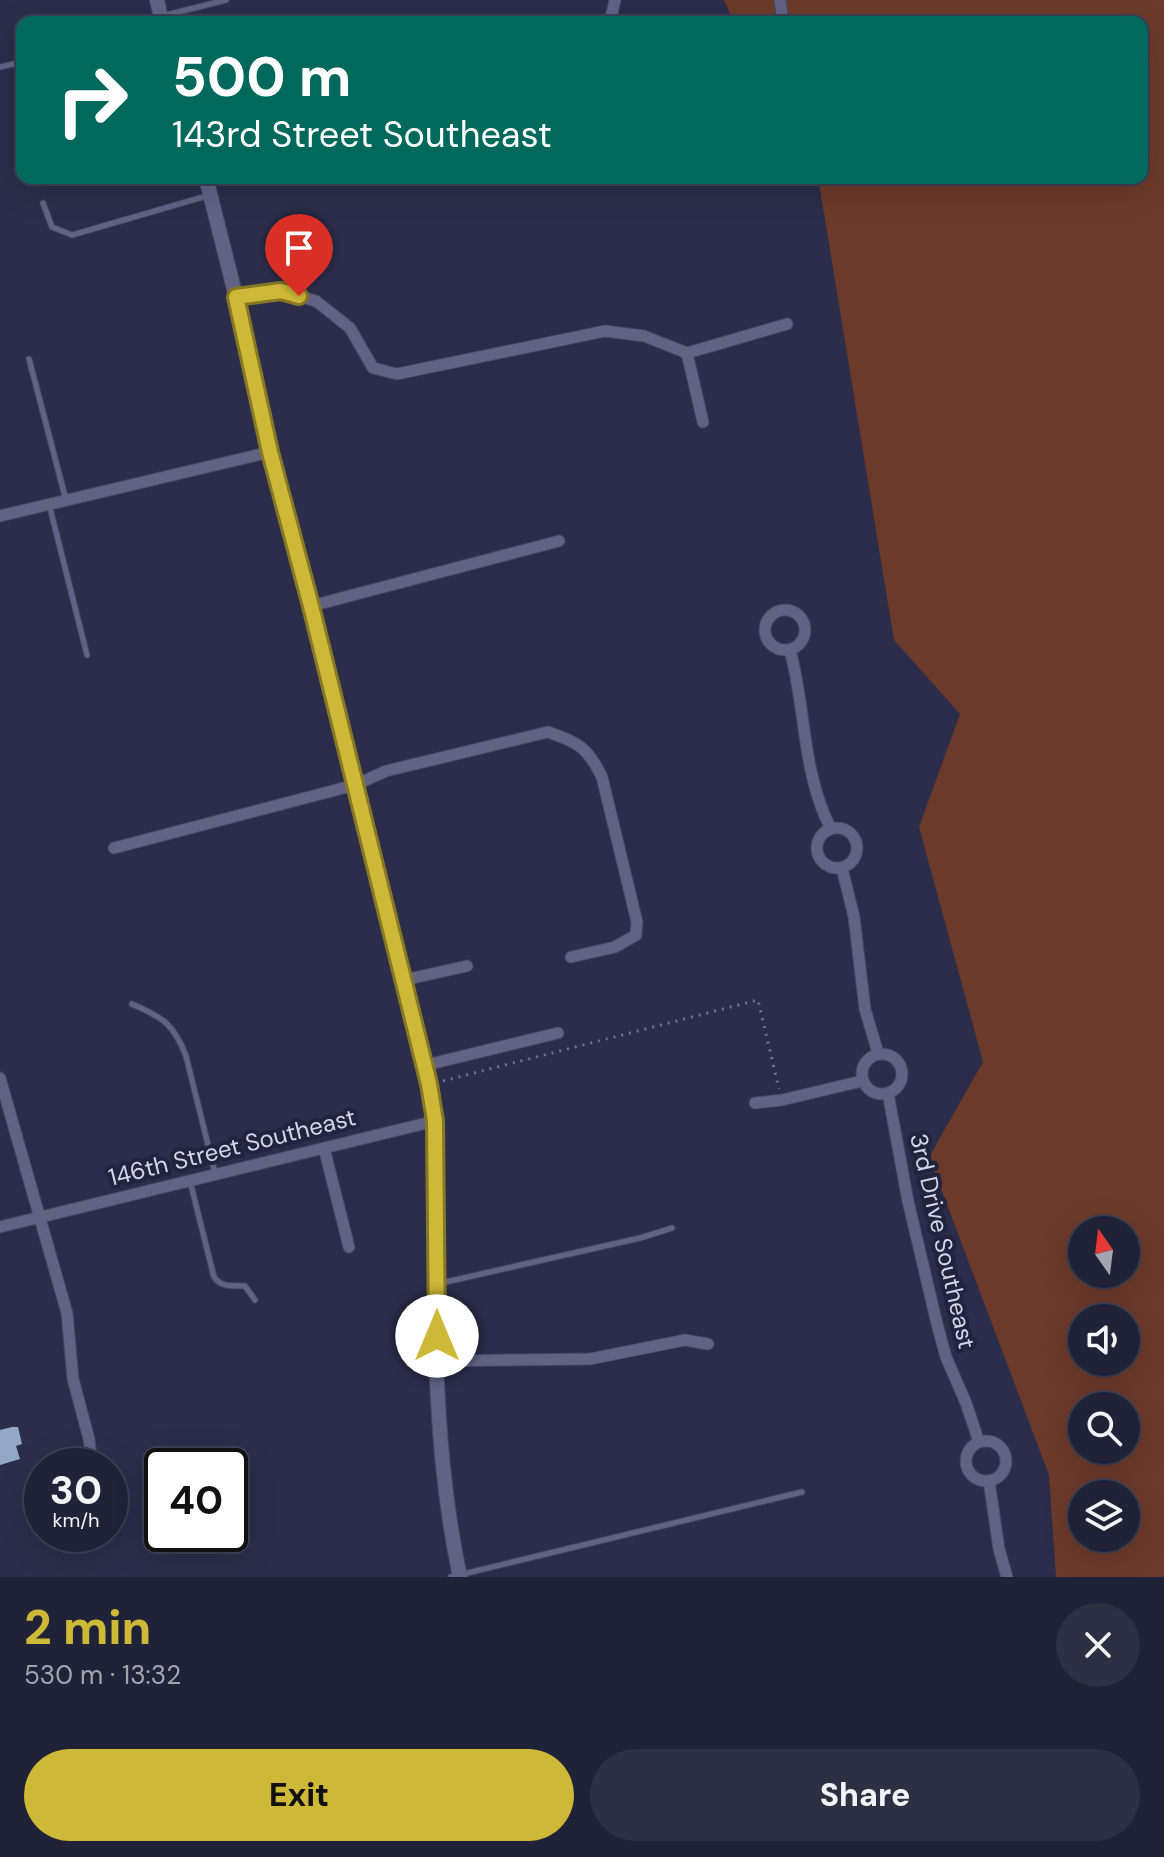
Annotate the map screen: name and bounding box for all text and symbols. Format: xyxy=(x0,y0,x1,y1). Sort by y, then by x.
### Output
text: 500 m xyxy=(172,40,352,113)
icon: right xyxy=(40,48,144,152)
text: 143rd Street Southeast xyxy=(172,111,552,158)
pin xyxy=(265,214,333,296)
icon: arrive xyxy=(277,226,321,270)
street label: 146th Street Southeast xyxy=(105,1101,359,1193)
street label: 3rd Drive Southeast xyxy=(903,1130,983,1352)
north arrow xyxy=(1068,1216,1140,1288)
map controls xyxy=(1068,1216,1140,1552)
position arrow xyxy=(395,1294,479,1378)
button: sound xyxy=(1068,1304,1140,1376)
button: search xyxy=(1068,1392,1140,1464)
speed limit sign: 40 xyxy=(144,1448,248,1552)
text: 30 xyxy=(50,1464,102,1516)
button: layers xyxy=(1068,1480,1140,1552)
text: km/h xyxy=(52,1507,100,1533)
text: 2 min xyxy=(24,1596,151,1659)
button: close xyxy=(1056,1603,1140,1687)
text: 530 m · 13:32 xyxy=(24,1658,181,1692)
button: Exit xyxy=(24,1749,574,1841)
button: Share xyxy=(590,1749,1140,1841)

